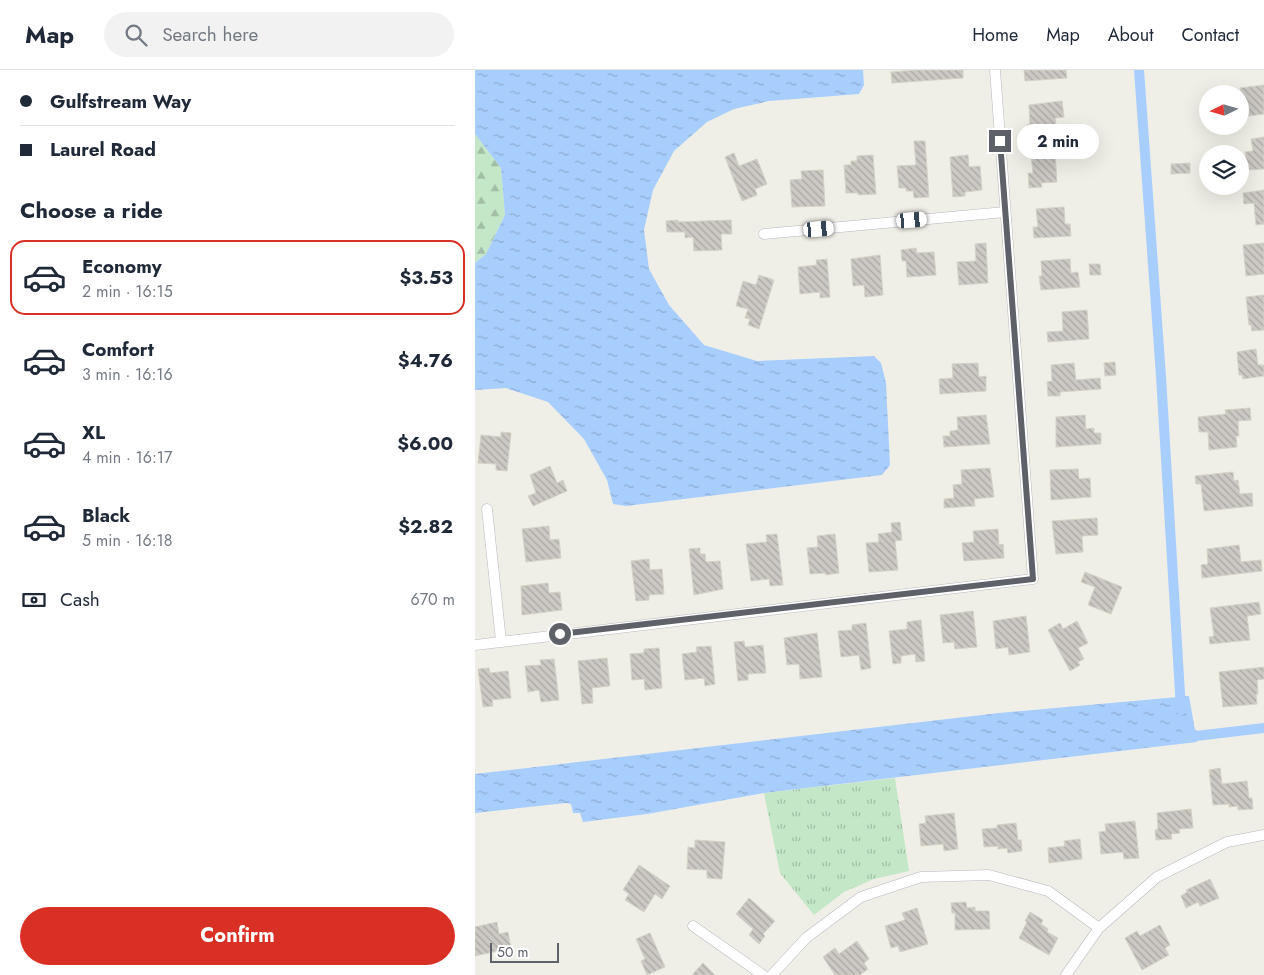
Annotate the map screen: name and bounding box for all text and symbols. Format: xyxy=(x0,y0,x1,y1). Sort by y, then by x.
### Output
search box xyxy=(104,12,454,57)
text: Map xyxy=(25,17,74,52)
icon: search xyxy=(122,21,150,49)
text: Search here xyxy=(162,21,258,48)
text: Home xyxy=(972,22,1018,48)
text: Map xyxy=(1046,22,1080,48)
text: About xyxy=(1108,22,1153,48)
text: Contact xyxy=(1181,22,1239,48)
north arrow xyxy=(1199,85,1249,135)
map controls xyxy=(1199,85,1249,195)
text: Gulfstream Way xyxy=(50,88,191,115)
callout: 2 min xyxy=(1017,124,1100,158)
route end xyxy=(989,130,1011,152)
text: 2 min xyxy=(1037,130,1079,153)
text: Laurel Road xyxy=(50,136,156,163)
button: layers xyxy=(1199,145,1249,195)
text: Choose a ride xyxy=(20,194,163,226)
car xyxy=(896,211,927,229)
car xyxy=(803,220,834,238)
text: Economy xyxy=(82,253,162,280)
icon: car xyxy=(22,255,67,300)
text: $3.53 xyxy=(399,264,453,291)
text: 2 min · 16:15 xyxy=(82,280,173,303)
text: Comfort xyxy=(82,336,154,363)
icon: car xyxy=(22,338,67,383)
text: $4.76 xyxy=(398,347,453,374)
text: 3 min · 16:16 xyxy=(82,363,173,386)
text: XL xyxy=(82,419,105,446)
icon: car xyxy=(22,421,67,466)
text: $6.00 xyxy=(397,430,453,457)
text: 4 min · 16:17 xyxy=(82,446,172,469)
text: Black xyxy=(82,502,130,529)
icon: car xyxy=(22,504,67,549)
text: $2.82 xyxy=(398,513,453,540)
text: 5 min · 16:18 xyxy=(82,529,172,552)
icon: cash xyxy=(20,586,48,614)
text: Cash xyxy=(60,586,100,613)
text: 670 m xyxy=(411,588,455,611)
route start xyxy=(549,623,571,645)
button: Confirm xyxy=(20,907,455,965)
scale bar xyxy=(490,940,559,963)
text: 50 m xyxy=(497,942,528,962)

